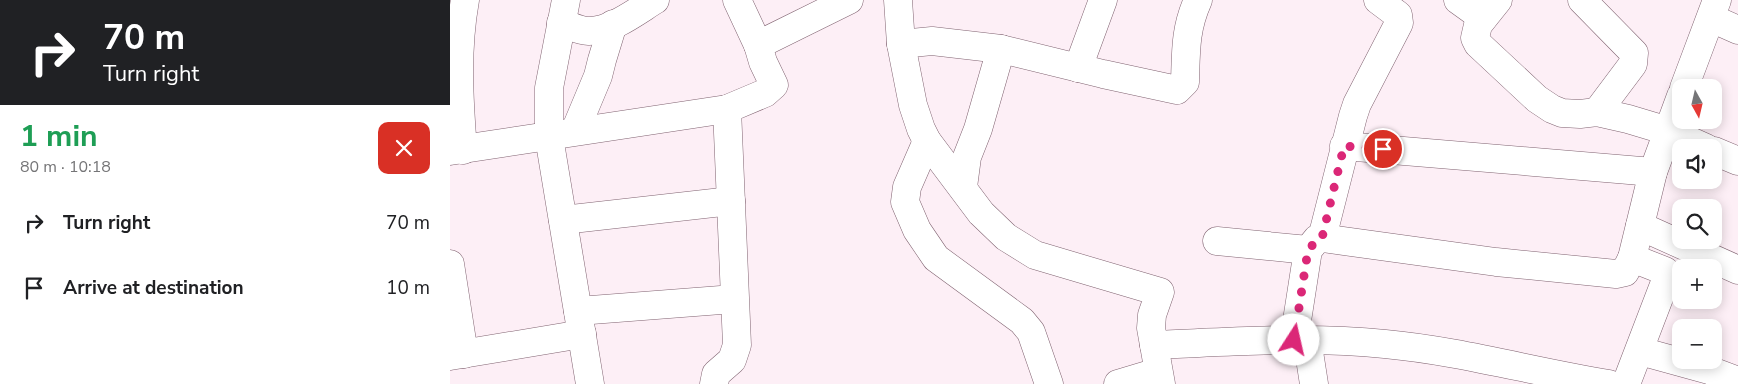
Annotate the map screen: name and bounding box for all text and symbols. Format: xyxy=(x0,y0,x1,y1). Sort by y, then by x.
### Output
text: 70 m xyxy=(103,14,185,61)
icon: right xyxy=(20,20,85,85)
text: Turn right xyxy=(103,59,199,89)
north arrow xyxy=(1672,79,1722,129)
map controls xyxy=(1672,79,1722,369)
text: 1 min xyxy=(20,116,98,157)
button: close xyxy=(378,122,430,174)
pin xyxy=(1362,128,1404,170)
icon: arrive xyxy=(1369,135,1397,163)
button: sound xyxy=(1672,139,1722,189)
text: 80 m · 10:18 xyxy=(20,156,111,178)
button: search xyxy=(1672,199,1722,249)
icon: right xyxy=(20,209,48,237)
text: Turn right xyxy=(63,210,150,236)
text: 70 m xyxy=(386,210,430,236)
button: + xyxy=(1672,259,1722,309)
icon: arrive xyxy=(20,274,48,302)
text: Arrive at destination xyxy=(63,275,244,301)
text: 10 m xyxy=(386,275,430,301)
position arrow xyxy=(1267,313,1319,365)
button: − xyxy=(1672,319,1722,369)

